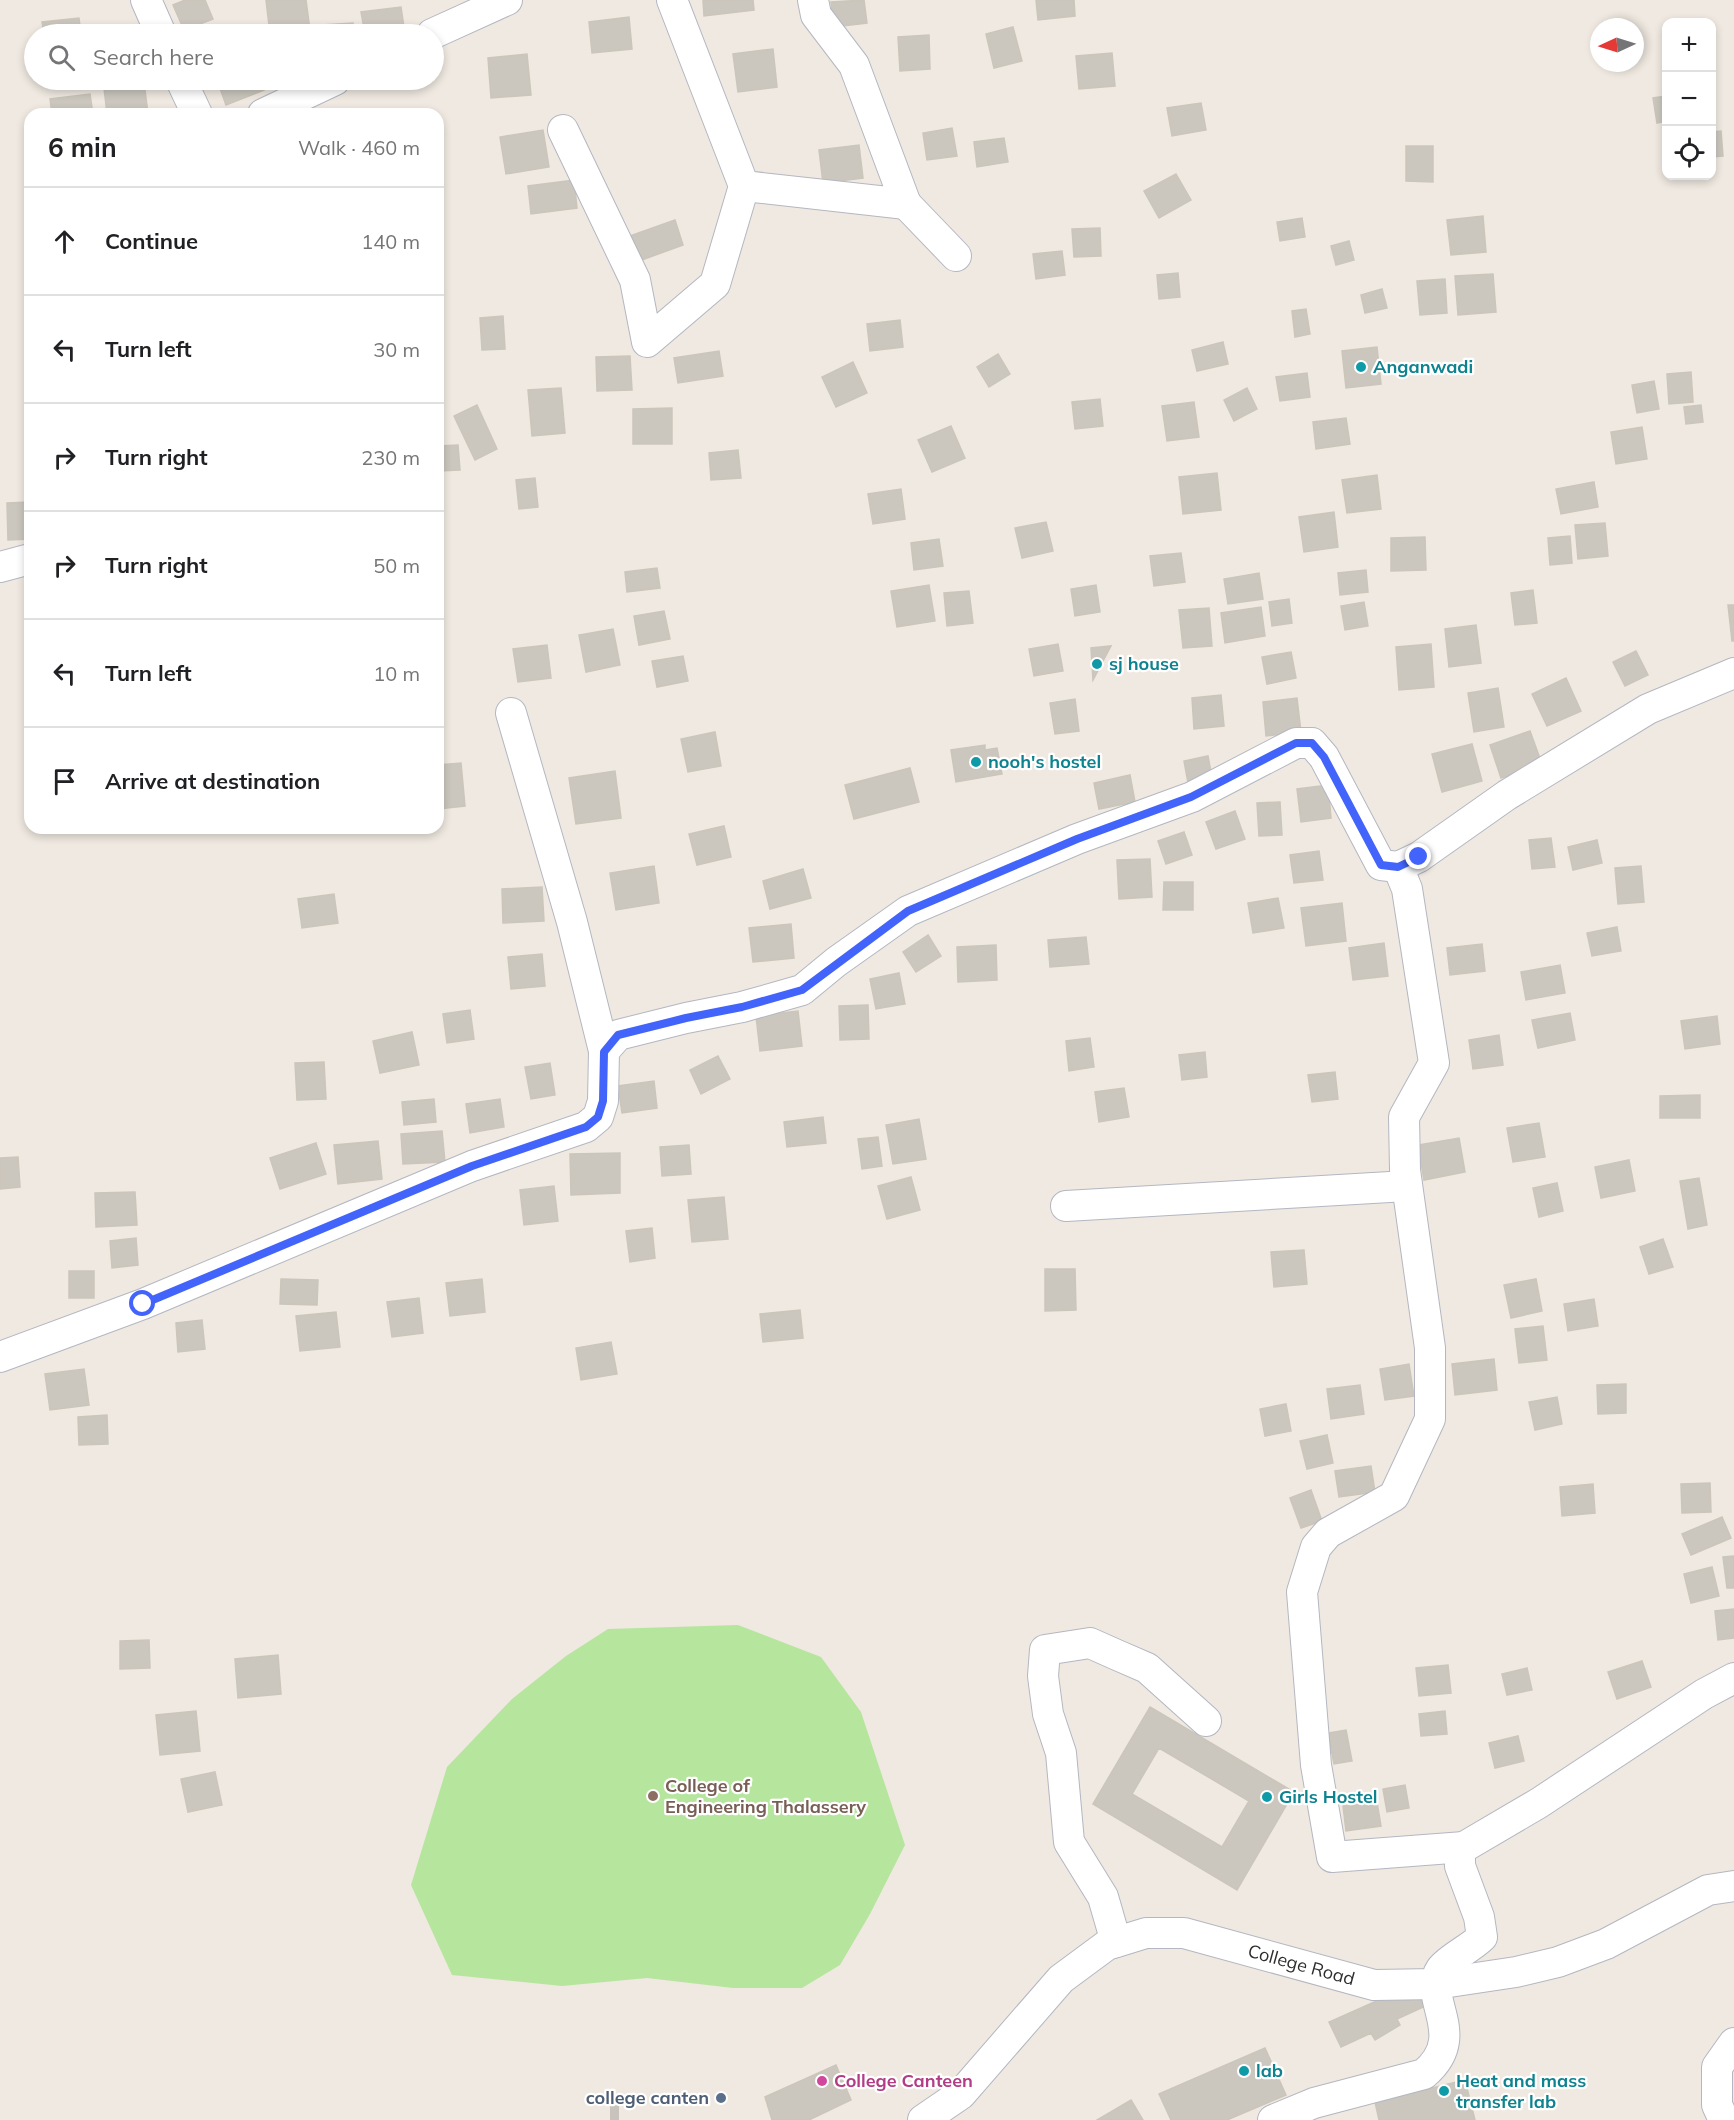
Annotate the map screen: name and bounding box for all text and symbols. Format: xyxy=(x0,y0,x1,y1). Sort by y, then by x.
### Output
north arrow xyxy=(1590,18,1644,72)
map controls xyxy=(1662,18,1716,180)
button: + xyxy=(1662,18,1716,72)
search box xyxy=(24,24,444,90)
icon: search xyxy=(45,41,78,74)
text: Search here xyxy=(93,43,214,71)
button: − xyxy=(1662,72,1716,126)
button: locate xyxy=(1662,126,1716,180)
text: 6 min xyxy=(48,131,117,164)
text: Walk · 460 m xyxy=(298,135,420,160)
icon: ahead xyxy=(48,225,81,258)
text: Continue xyxy=(105,227,198,255)
text: 140 m xyxy=(361,229,420,254)
icon: left xyxy=(48,333,81,366)
text: Turn left xyxy=(105,335,192,363)
text: 30 m xyxy=(373,337,420,362)
place label: Anganwadi xyxy=(1373,355,1473,378)
marker: Anganwadi xyxy=(1354,360,1368,374)
icon: right xyxy=(48,441,81,474)
text: Turn right xyxy=(105,443,208,471)
text: 230 m xyxy=(361,445,420,470)
icon: right xyxy=(48,549,81,582)
text: Turn right xyxy=(105,551,208,579)
text: 50 m xyxy=(373,553,420,578)
place label: sj house xyxy=(1109,652,1179,675)
icon: left xyxy=(48,657,81,690)
marker: sj house xyxy=(1090,657,1104,671)
text: Turn left xyxy=(105,659,192,687)
text: 10 m xyxy=(373,661,420,686)
place label: nooh's hostel xyxy=(988,750,1101,773)
marker: nooh's hostel xyxy=(969,755,983,769)
icon: arrive xyxy=(48,765,81,798)
text: Arrive at destination xyxy=(105,767,320,795)
route end xyxy=(1405,843,1431,869)
route start xyxy=(129,1290,155,1316)
place label: College of Engineering Thalassery xyxy=(665,1774,866,1818)
place label: Girls Hostel xyxy=(1279,1785,1378,1808)
marker: College of Engineering Thalassery xyxy=(646,1789,660,1803)
marker: Girls Hostel xyxy=(1260,1790,1274,1804)
street label: College Road xyxy=(1245,1939,1357,1990)
place label: lab xyxy=(1256,2059,1283,2082)
marker: lab xyxy=(1237,2064,1251,2078)
place label: College Canteen xyxy=(834,2069,973,2092)
place label: Heat and mass transfer lab xyxy=(1456,2069,1586,2113)
marker: College Canteen xyxy=(815,2074,829,2088)
marker: Heat and mass transfer lab xyxy=(1437,2084,1451,2098)
place label: college canten xyxy=(586,2086,709,2109)
marker: college canten xyxy=(714,2091,728,2105)

